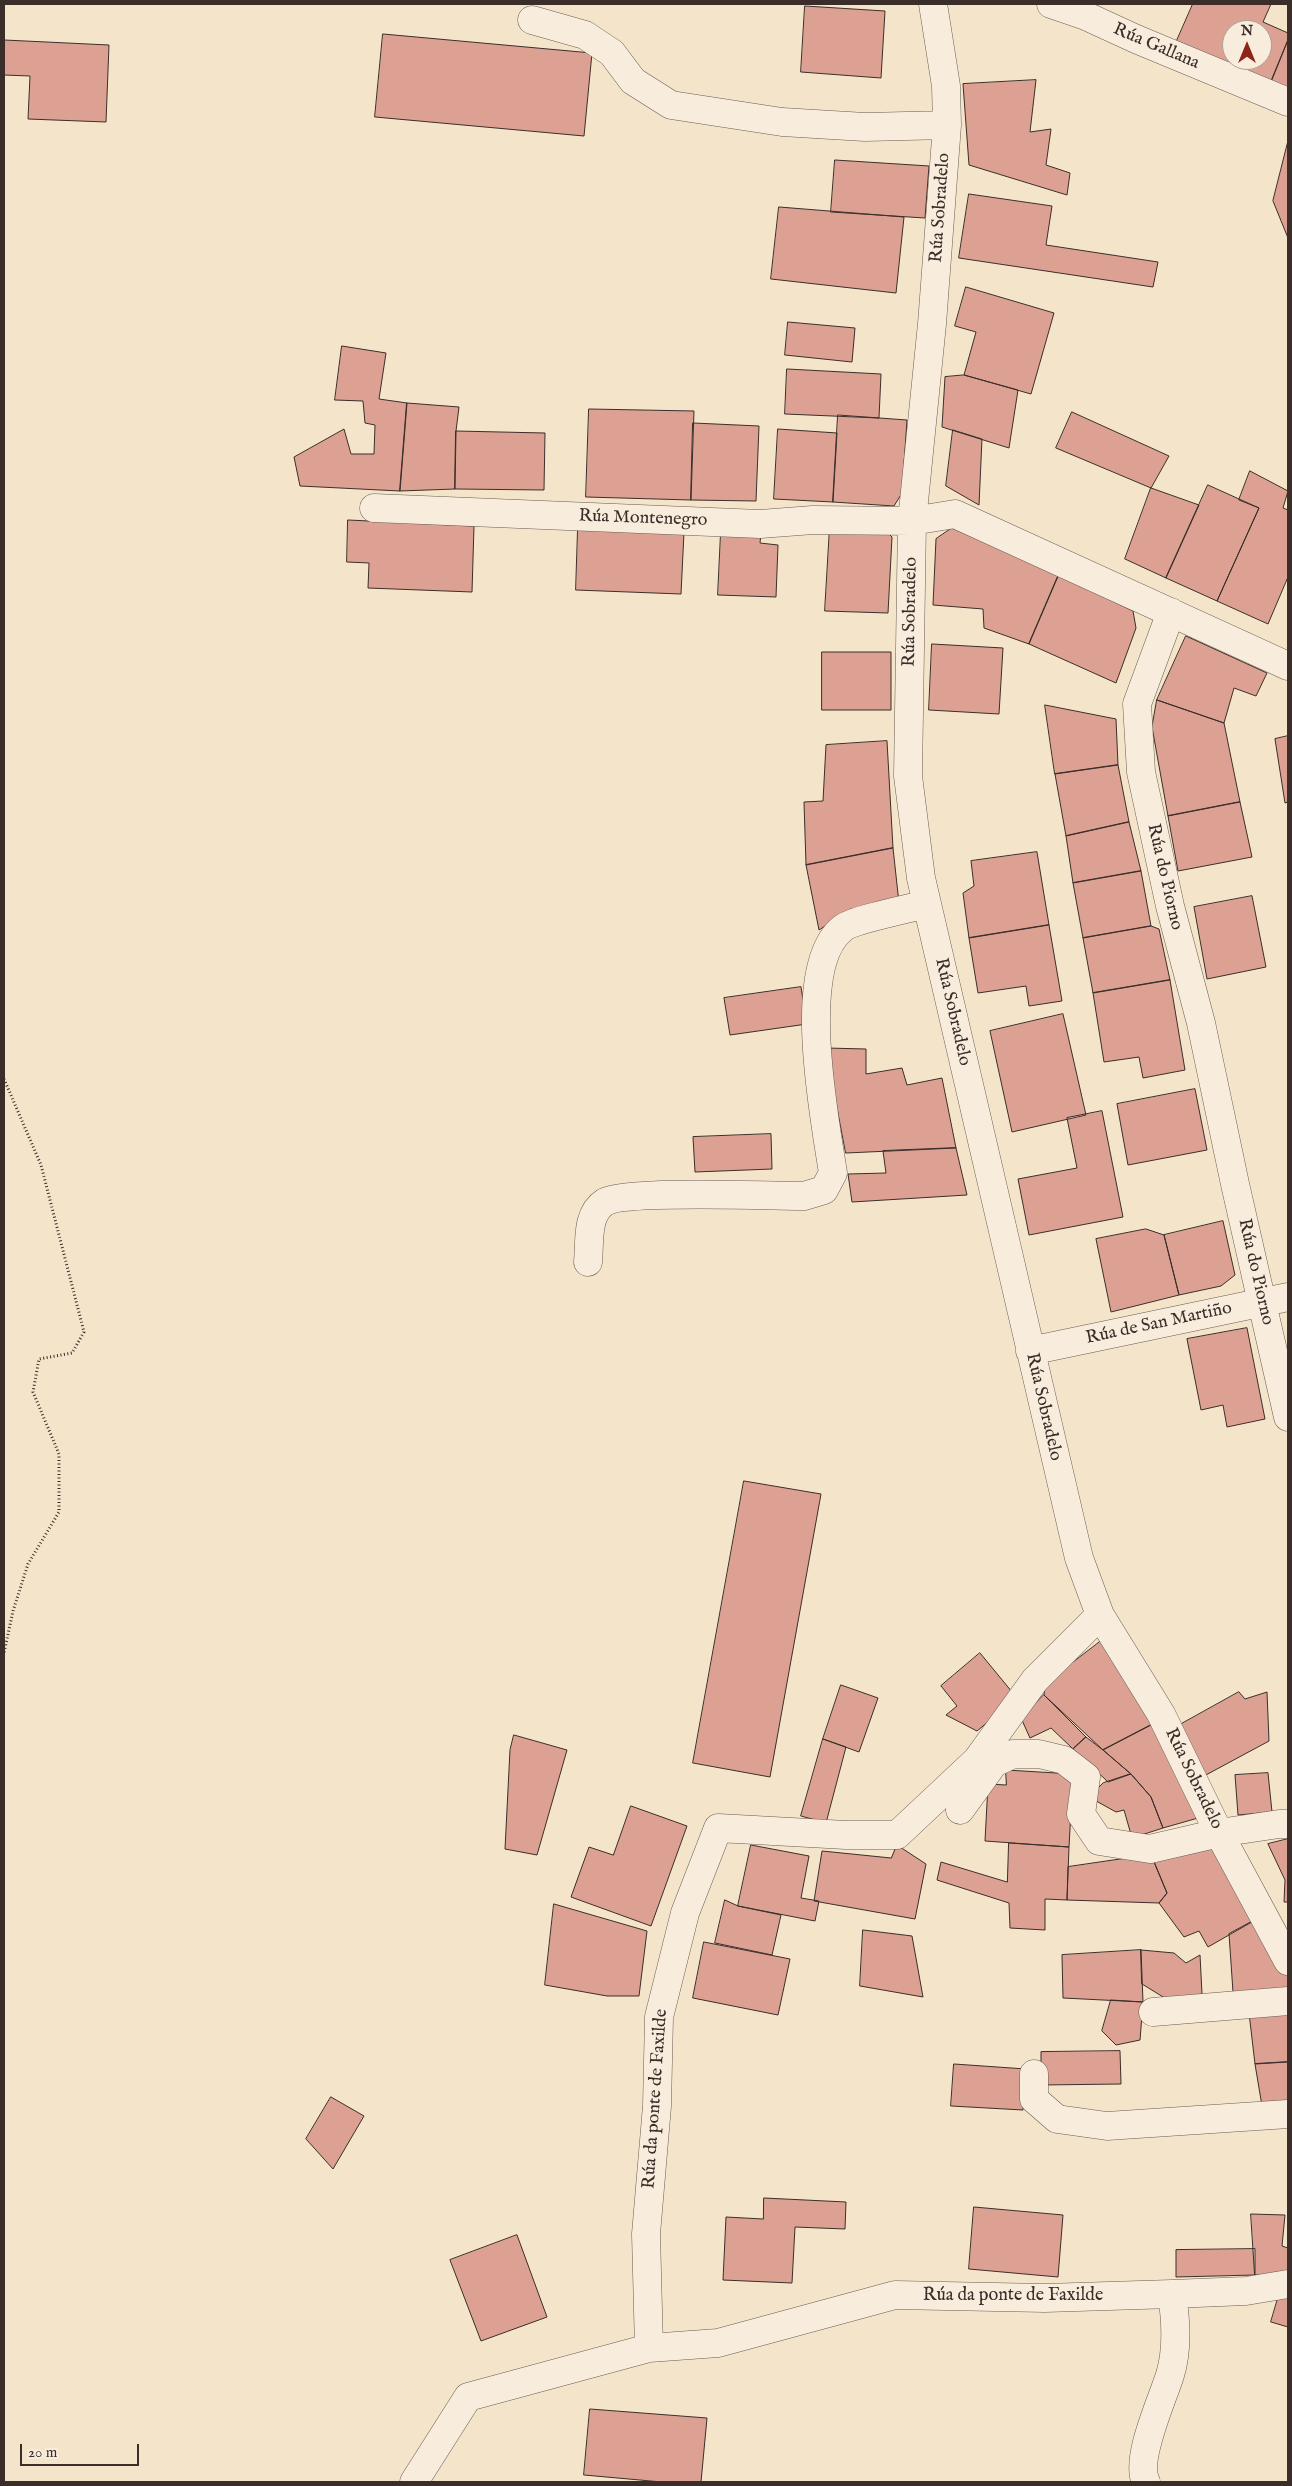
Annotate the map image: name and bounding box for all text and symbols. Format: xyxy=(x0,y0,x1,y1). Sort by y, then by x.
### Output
street label: Rúa Gallana xyxy=(1110,19,1202,75)
north arrow xyxy=(1222,20,1272,70)
text: N xyxy=(1241,22,1253,40)
street label: Rúa Sobradelo xyxy=(926,152,956,264)
street label: Rúa Montenegro xyxy=(578,506,708,532)
street label: Rúa Sobradelo xyxy=(899,557,923,667)
street label: Rúa do Piorno xyxy=(1141,822,1187,932)
street label: Rúa Sobradelo xyxy=(929,956,975,1068)
street label: Rúa do Piorno xyxy=(1232,1217,1278,1327)
street label: Rúa de San Martiño xyxy=(1084,1298,1234,1350)
street label: Rúa Sobradelo xyxy=(1020,1351,1066,1463)
street label: Rúa Sobradelo xyxy=(1159,1725,1227,1833)
street label: Rúa da ponte de Faxilde xyxy=(639,2008,673,2190)
street label: Rúa da ponte de Faxilde xyxy=(923,2285,1103,2307)
scale bar xyxy=(22,2434,141,2466)
text: 20 m xyxy=(28,2443,57,2462)

